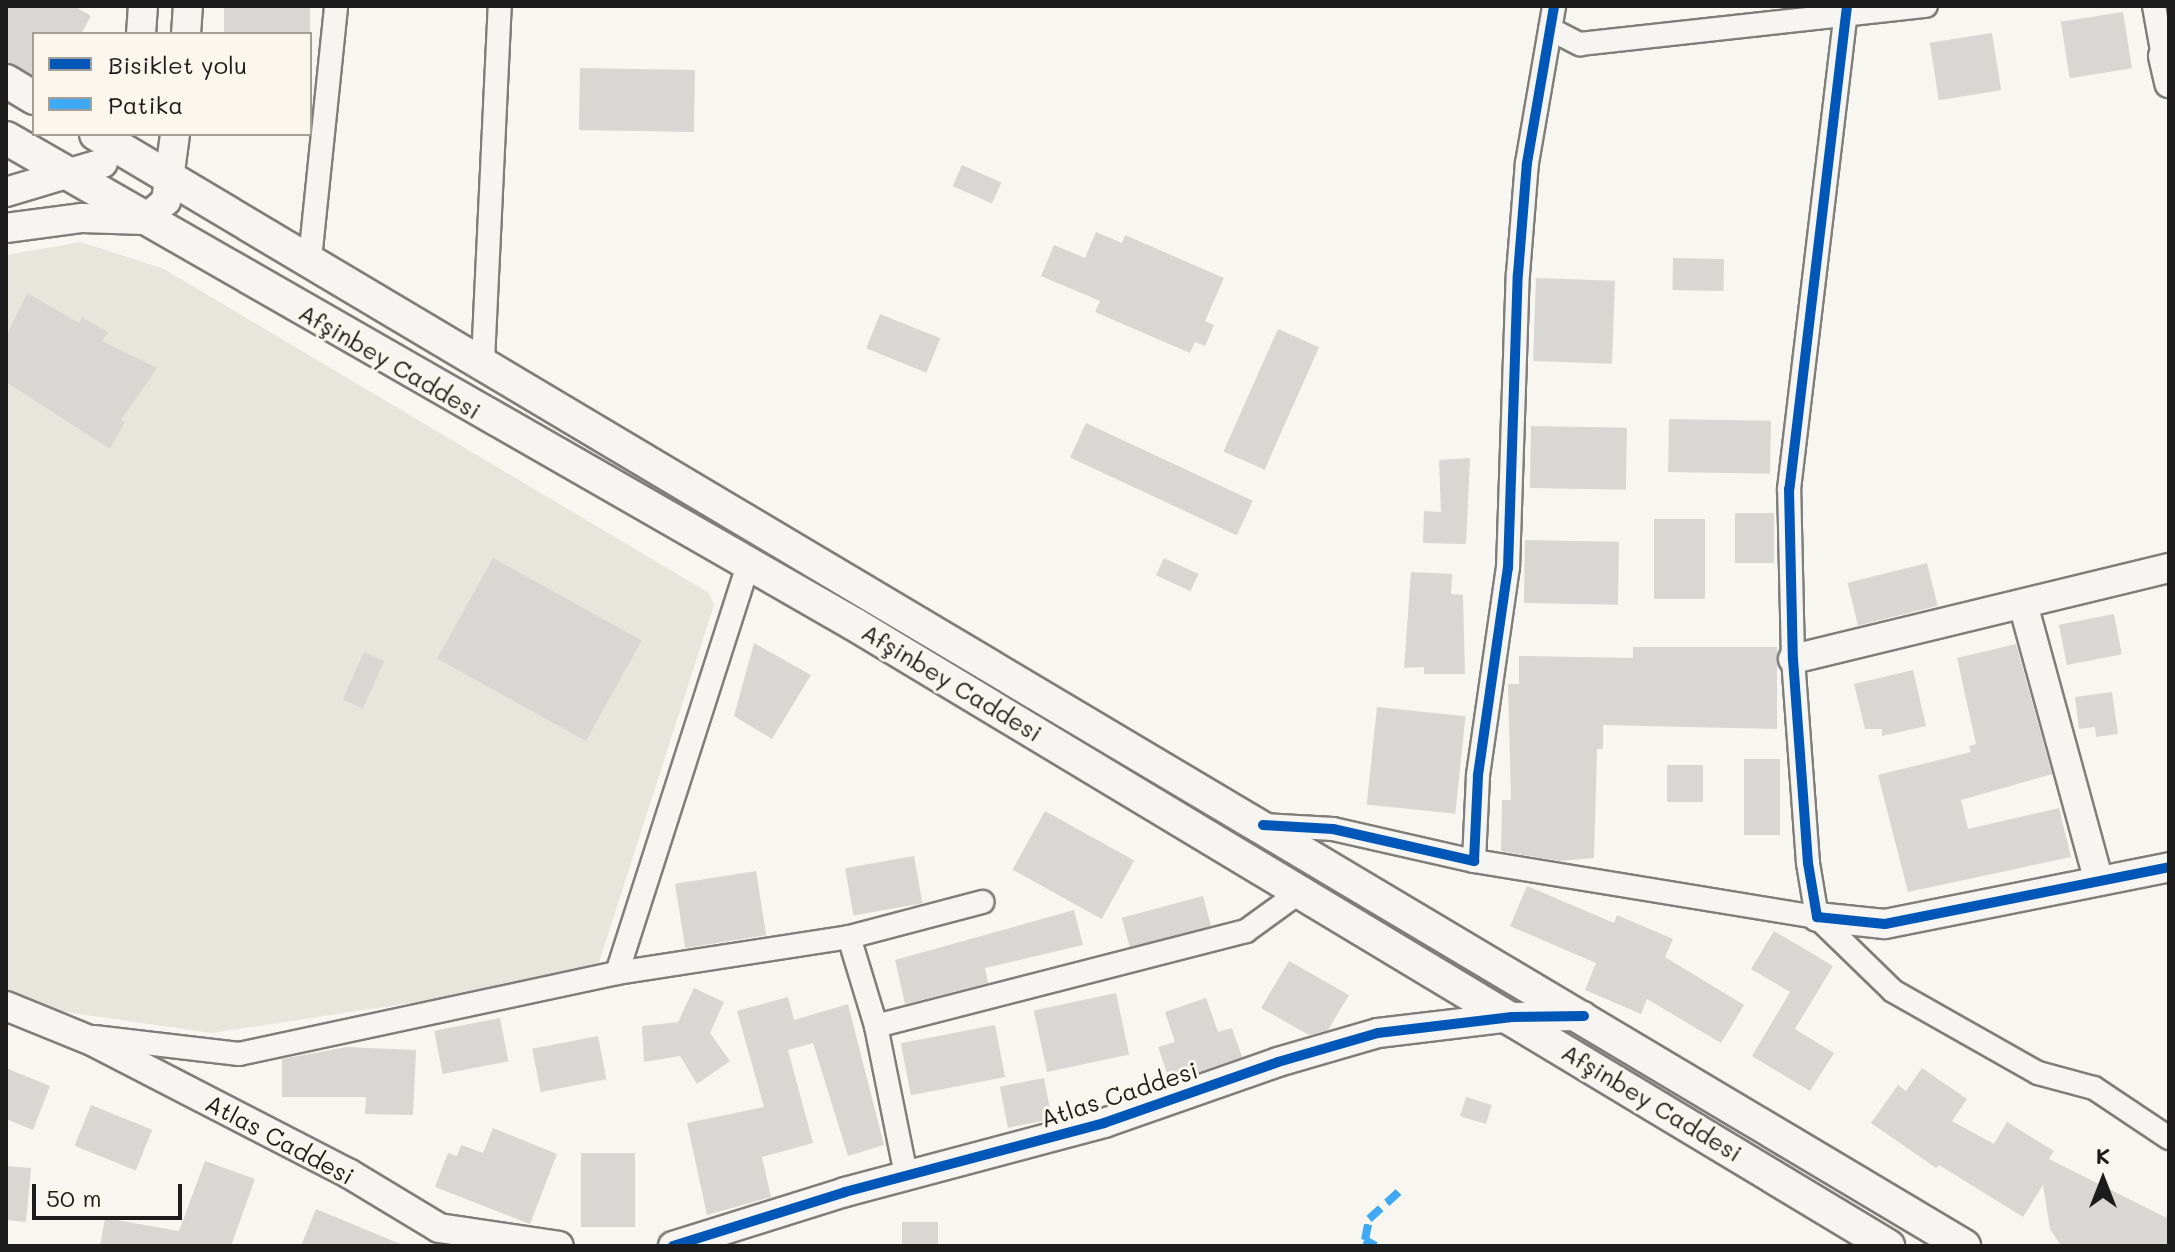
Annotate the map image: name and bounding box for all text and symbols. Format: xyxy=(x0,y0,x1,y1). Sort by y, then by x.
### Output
legend xyxy=(32,32,312,136)
text: Bisiklet yolu xyxy=(108,49,247,80)
text: Patika xyxy=(108,89,183,120)
street label: Afşinbey Caddesi xyxy=(294,297,486,425)
street label: Afşinbey Caddesi xyxy=(857,617,1047,747)
street label: Afşinbey Caddesi xyxy=(1557,1037,1747,1167)
street label: Atlas Caddesi xyxy=(1037,1055,1201,1133)
street label: Atlas Caddesi xyxy=(201,1088,359,1190)
north arrow xyxy=(2063,1140,2143,1220)
text: K xyxy=(2096,1141,2110,1170)
scale bar xyxy=(36,1168,186,1218)
text: 50 m xyxy=(46,1182,102,1213)

